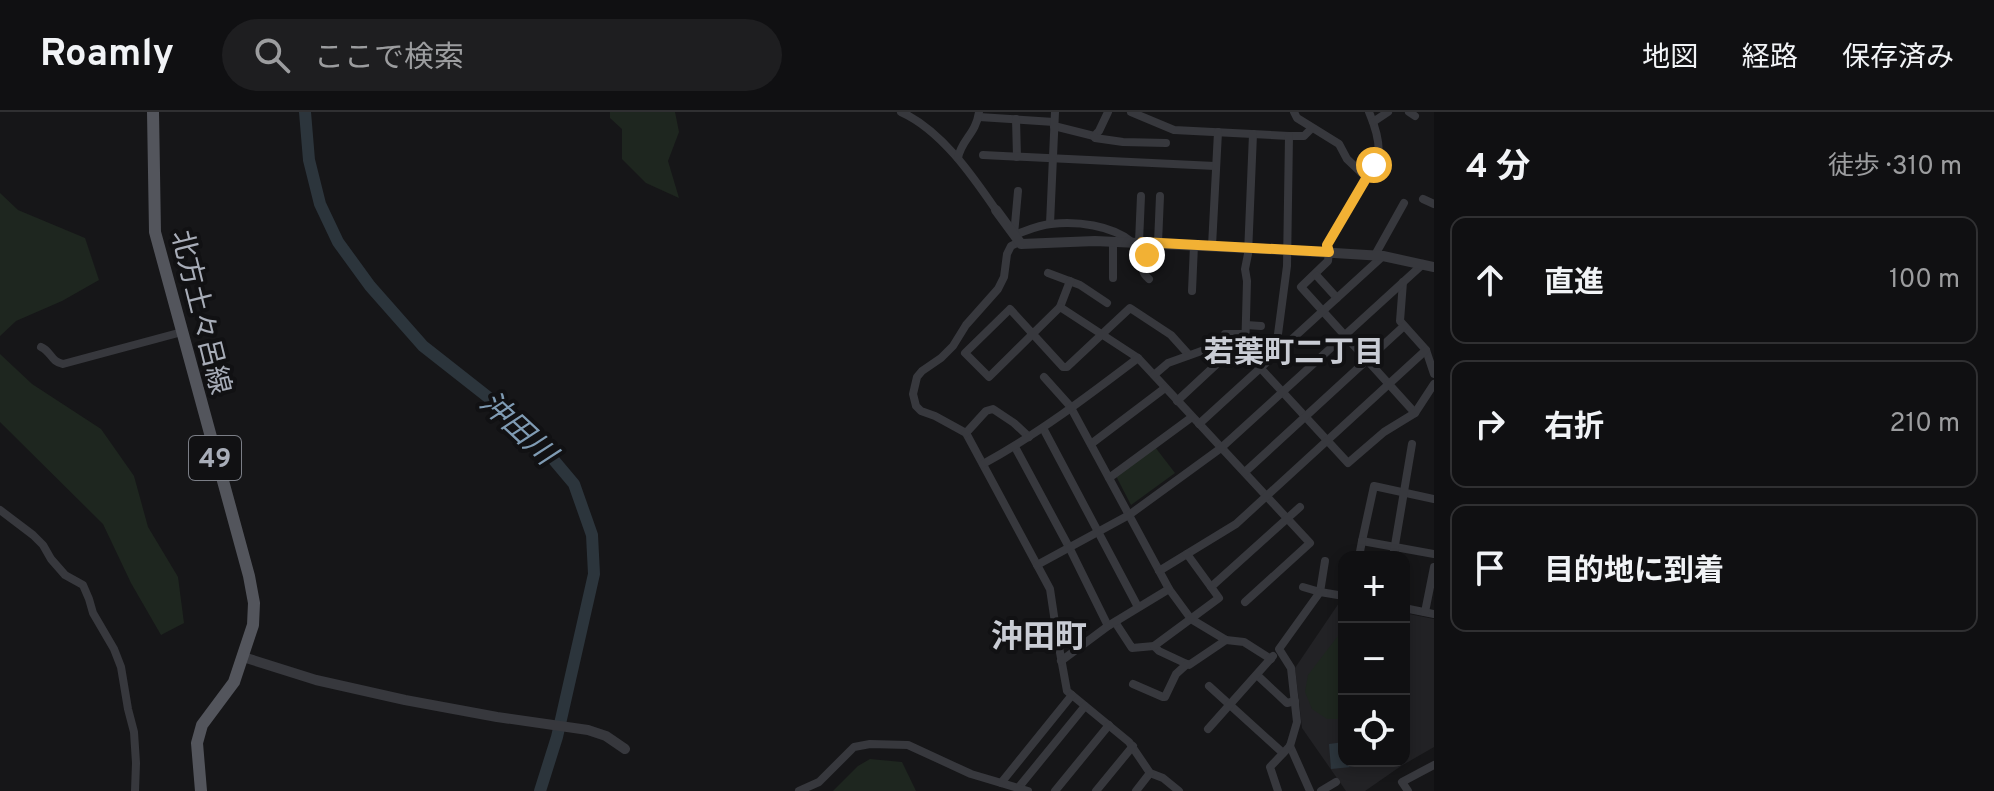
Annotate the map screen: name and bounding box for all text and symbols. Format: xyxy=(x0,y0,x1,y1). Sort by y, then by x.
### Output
search box xyxy=(222,19,782,91)
text: Roamly xyxy=(40,31,174,80)
icon: search xyxy=(250,33,294,77)
text: ここで検索 xyxy=(314,41,464,78)
text: 地図 xyxy=(1642,41,1698,77)
text: 経路 xyxy=(1742,41,1798,77)
text: 保存済み xyxy=(1842,41,1954,77)
route start xyxy=(1356,147,1392,183)
text: 4 分 xyxy=(1466,147,1530,190)
text: 徒歩 · 310 m xyxy=(1828,151,1962,184)
street label: 北方土々呂線 xyxy=(161,227,237,399)
route end xyxy=(1129,237,1165,273)
icon: ahead xyxy=(1468,258,1512,302)
text: 100 m xyxy=(1889,264,1960,297)
text: 直進 xyxy=(1544,266,1604,303)
district label: 若葉町二丁目 xyxy=(1204,336,1384,373)
water label: 沖田川 xyxy=(471,386,564,476)
icon: right xyxy=(1468,402,1512,446)
text: 210 m xyxy=(1890,408,1960,441)
text: 右折 xyxy=(1544,410,1604,447)
road number: 49 xyxy=(189,436,241,480)
icon: arrive xyxy=(1468,546,1512,590)
map controls xyxy=(1338,551,1410,767)
button: + xyxy=(1338,551,1410,623)
text: 目的地に到着 xyxy=(1544,554,1724,591)
district label: 沖田町 xyxy=(991,619,1087,659)
button: − xyxy=(1338,623,1410,695)
button: locate xyxy=(1338,695,1410,767)

